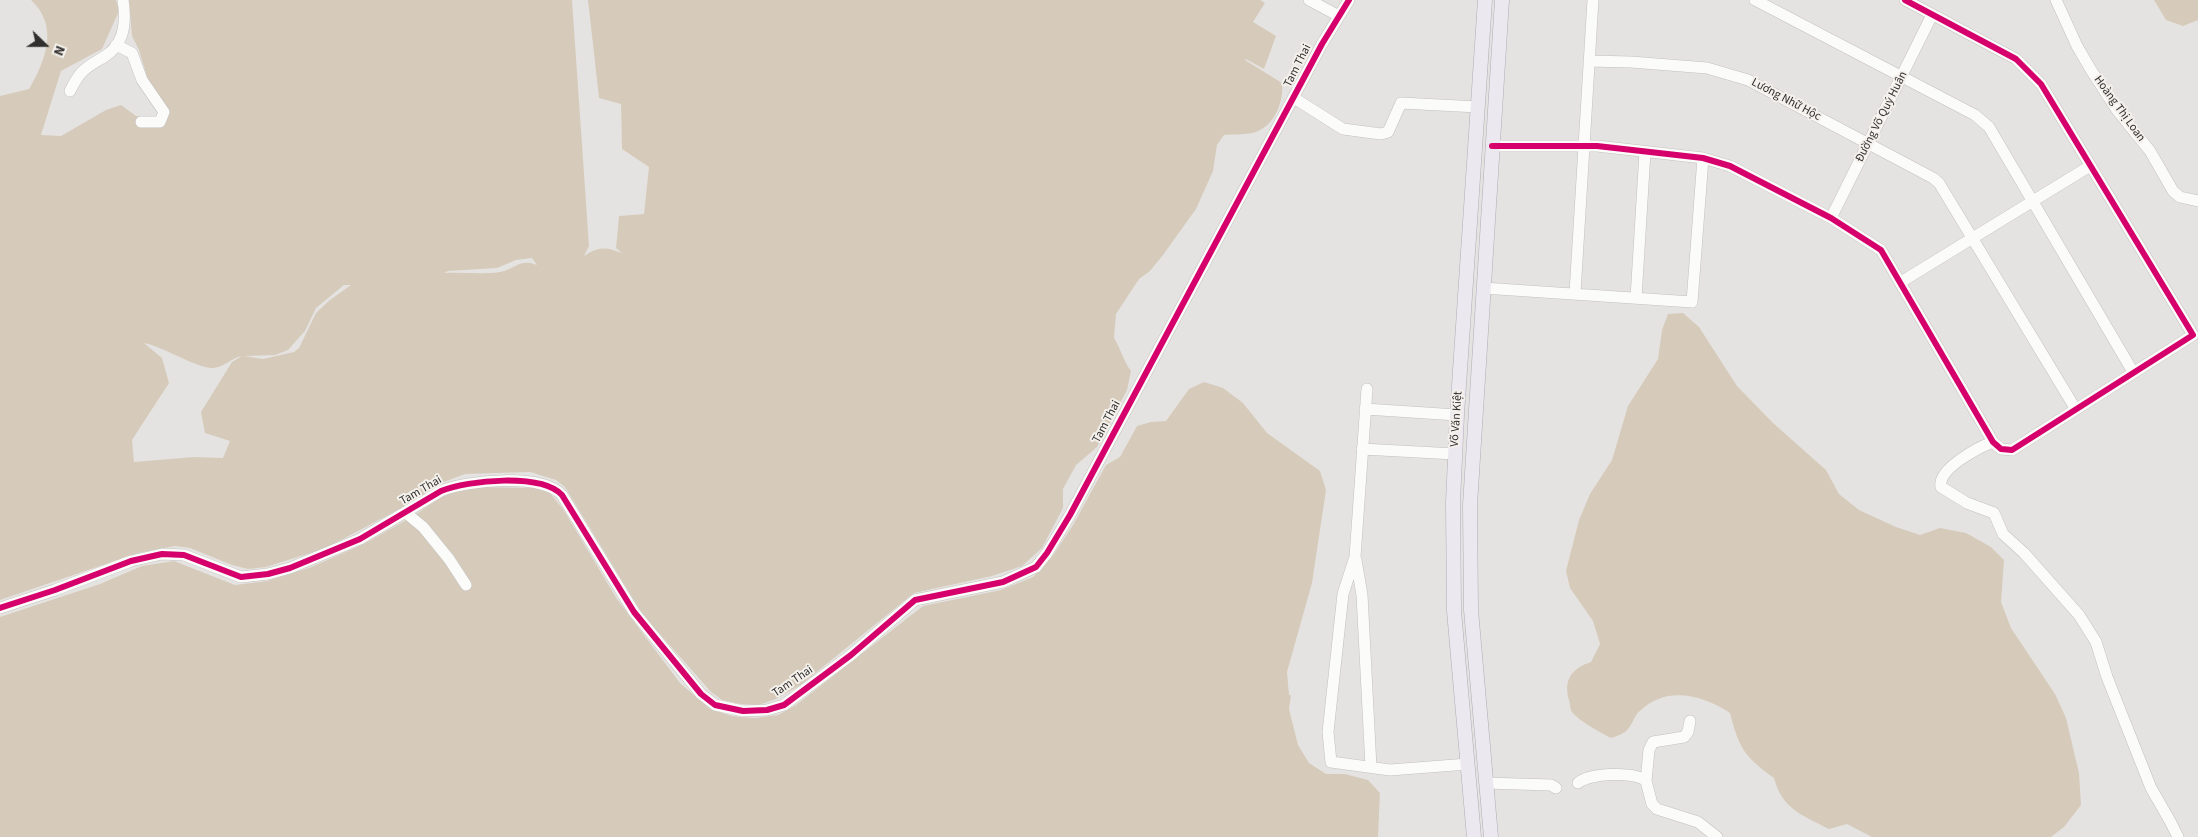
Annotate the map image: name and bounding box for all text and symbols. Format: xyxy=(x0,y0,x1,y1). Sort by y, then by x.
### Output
north arrow xyxy=(20,20,70,70)
street label: Tam Thai xyxy=(1281,42,1315,90)
text: N xyxy=(48,43,70,59)
street label: Đường Võ Quý Huân xyxy=(1853,69,1911,165)
street label: Hoàng Thị Loan xyxy=(2090,73,2148,145)
street label: Lương Nhữ Hộc xyxy=(1749,76,1823,124)
street label: Võ Văn Kiệt xyxy=(1448,391,1466,447)
street label: Tam Thai xyxy=(1090,398,1124,446)
street label: Tam Thai xyxy=(398,473,444,509)
street label: Tam Thai xyxy=(770,663,816,701)

